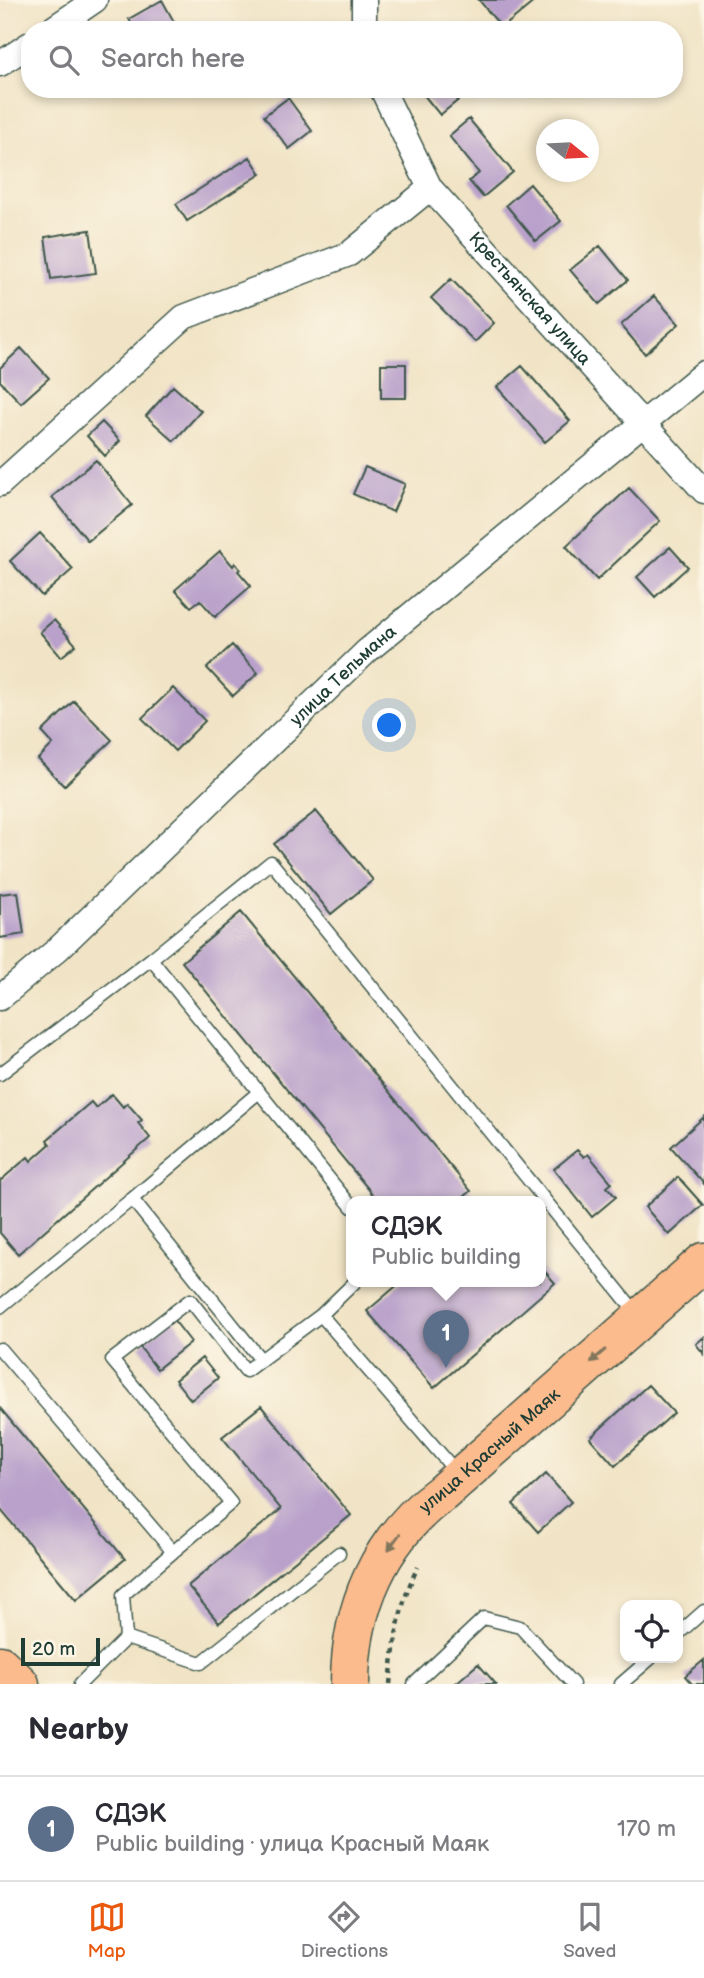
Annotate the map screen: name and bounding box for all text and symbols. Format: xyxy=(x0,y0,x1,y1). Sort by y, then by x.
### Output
search box xyxy=(21,21,683,98)
icon: search xyxy=(45,41,83,79)
text: Search here xyxy=(101,44,245,75)
north arrow xyxy=(536,119,599,182)
street label: Крестьянская улица xyxy=(465,228,596,369)
street label: улица Тельмана xyxy=(286,621,401,730)
your location xyxy=(372,708,406,742)
popup xyxy=(346,1196,546,1287)
text: СДЭК xyxy=(371,1212,442,1243)
text: Public building xyxy=(371,1243,521,1271)
pin: 1 xyxy=(423,1310,469,1368)
one-way arrow xyxy=(589,1348,606,1363)
street label: улица Красный Маяк xyxy=(415,1383,564,1517)
one-way arrow xyxy=(387,1533,401,1551)
map controls xyxy=(620,1600,683,1663)
button: locate xyxy=(620,1600,683,1663)
scale bar xyxy=(21,1635,100,1667)
text: 20 m xyxy=(32,1638,75,1661)
text: Nearby xyxy=(28,1712,128,1748)
text: СДЭК xyxy=(95,1799,166,1830)
text: 1 xyxy=(46,1815,56,1843)
text: 170 m xyxy=(617,1815,676,1843)
text: Public building · улица Красный Маяк xyxy=(95,1830,489,1858)
tab: Map xyxy=(88,1898,126,1963)
tab: Directions xyxy=(301,1898,388,1963)
tab: Saved xyxy=(563,1898,616,1963)

